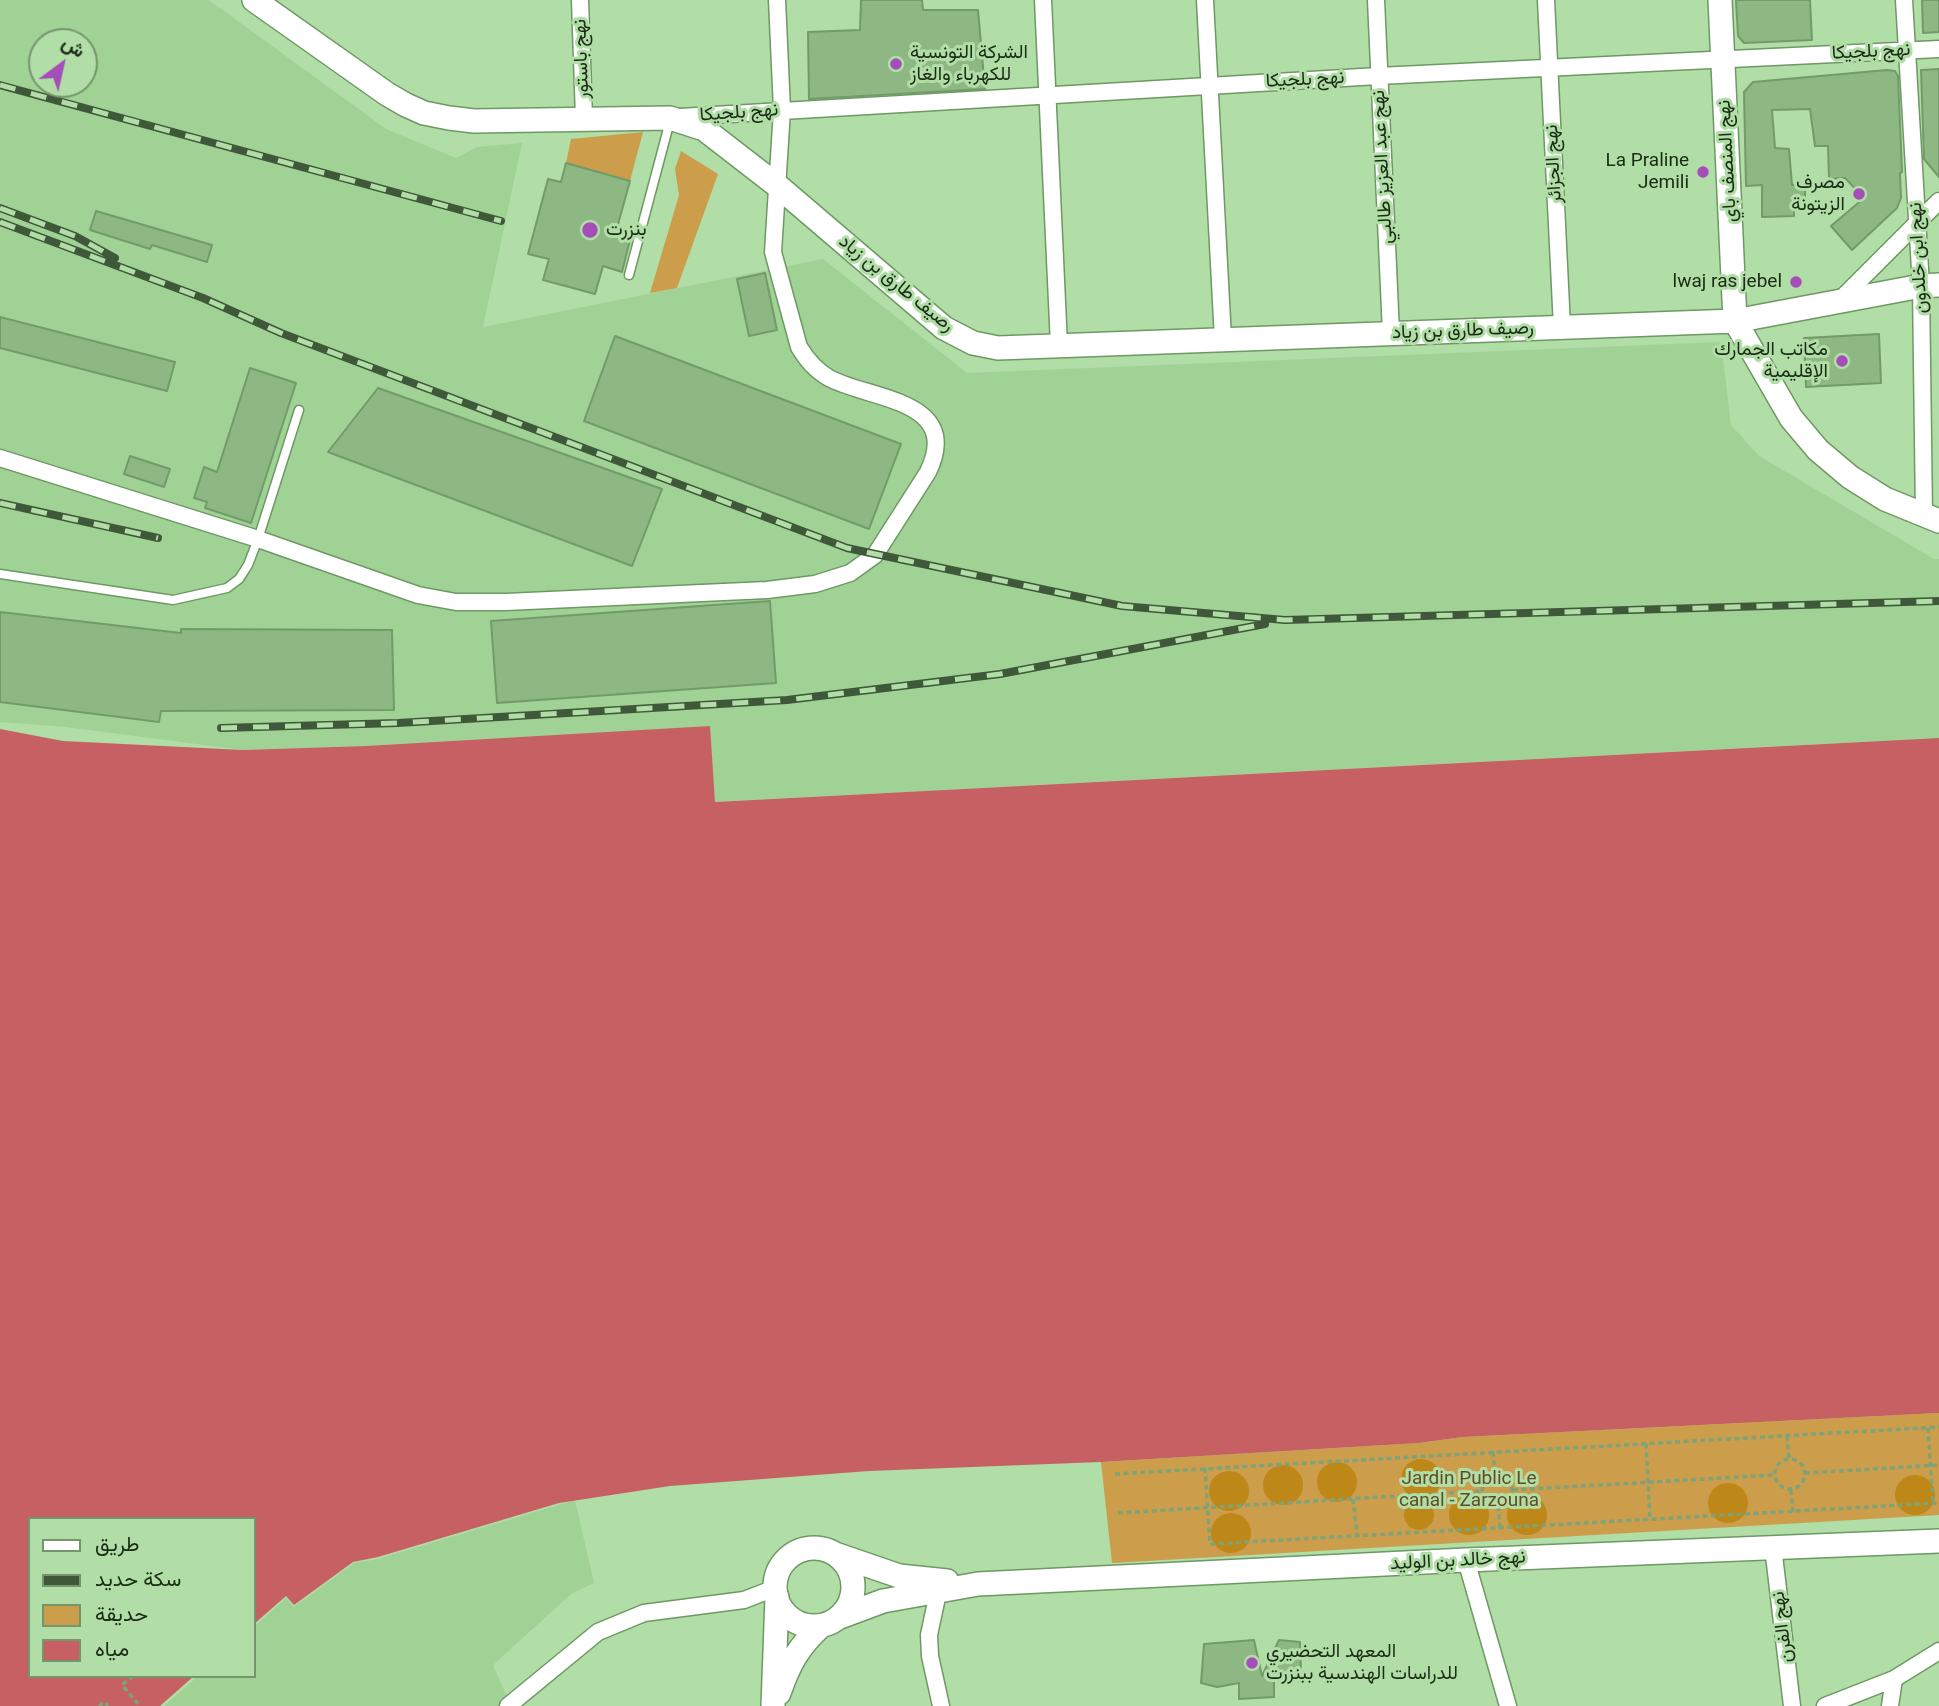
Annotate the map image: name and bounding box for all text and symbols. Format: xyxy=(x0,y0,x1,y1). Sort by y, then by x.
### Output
street label: نهج باستور xyxy=(569,19,595,99)
north arrow xyxy=(28,28,98,98)
text: ش xyxy=(58,31,89,63)
street label: نهج بلجيكا xyxy=(1831,39,1911,65)
place label: الشركة التونسية للكهرباء والغاز xyxy=(910,42,1028,86)
marker: الشركة التونسية للكهرباء والغاز xyxy=(888,56,904,72)
street label: نهج بلجيكا xyxy=(1265,67,1345,93)
street label: نهج عبد العزيز طالبي xyxy=(1368,89,1398,245)
street label: نهج بلجيكا xyxy=(699,99,779,127)
street label: نهج المنصف باي xyxy=(1713,99,1743,223)
street label: نهج الجزائر xyxy=(1541,124,1567,204)
place label: La Praline Jemili xyxy=(1606,150,1689,194)
marker: La Praline Jemili xyxy=(1695,164,1711,180)
place label: مصرف الزيتونة xyxy=(1791,172,1845,216)
marker: مصرف الزيتونة xyxy=(1851,186,1867,202)
street label: نهج ابن خلدون xyxy=(1905,202,1933,314)
place label: بنزرت xyxy=(606,219,647,241)
marker: بنزرت xyxy=(580,220,600,240)
street label: رصيف طارق بن زياد xyxy=(834,231,958,337)
place label: lwaj ras jebel xyxy=(1673,271,1782,293)
marker: lwaj ras jebel xyxy=(1788,274,1804,290)
street label: رصيف طارق بن زياد xyxy=(1392,317,1534,345)
place label: مكاتب الجمارك الإقليمية xyxy=(1714,339,1828,383)
marker: مكاتب الجمارك الإقليمية xyxy=(1834,353,1850,369)
park label: Jardin Public Le canal - Zarzouna xyxy=(1399,1468,1539,1512)
legend xyxy=(28,1517,256,1678)
text: طريق xyxy=(95,1532,140,1556)
street label: نهج خالد بن الوليد xyxy=(1390,1546,1526,1576)
text: سكة حديد xyxy=(95,1567,181,1591)
street label: نهج الفرن xyxy=(1767,1590,1799,1664)
text: حديقة xyxy=(95,1602,148,1626)
text: مياه xyxy=(95,1637,129,1661)
place label: المعهد التحضيري للدراسات الهندسية ببنزرت xyxy=(1266,1641,1458,1685)
marker: المعهد التحضيري للدراسات الهندسية ببنزرت xyxy=(1244,1655,1260,1671)

